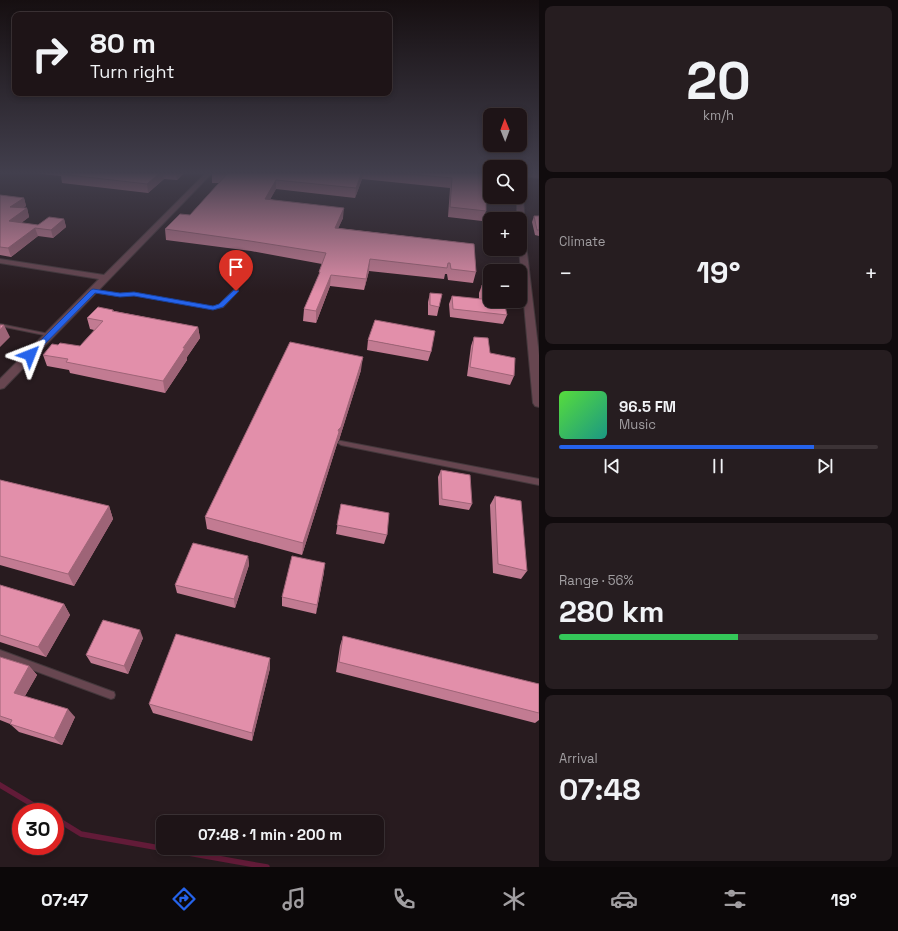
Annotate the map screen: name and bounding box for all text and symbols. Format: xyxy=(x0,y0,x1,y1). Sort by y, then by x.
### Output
text: 80 m xyxy=(90,25,156,61)
icon: right xyxy=(24,28,76,80)
text: 20 xyxy=(686,48,751,114)
text: Turn right xyxy=(90,60,174,83)
text: km/h xyxy=(703,107,734,124)
north arrow xyxy=(483,108,527,152)
map controls xyxy=(483,108,527,308)
button: search xyxy=(483,160,527,204)
button: + xyxy=(483,212,527,256)
text: Climate xyxy=(559,233,605,250)
pin xyxy=(219,250,253,291)
text: 19° xyxy=(697,253,740,292)
icon: arrive xyxy=(225,256,247,278)
text: − xyxy=(559,259,573,287)
text: + xyxy=(864,259,878,287)
button: − xyxy=(483,264,527,308)
position arrow xyxy=(9,334,51,376)
text: 96.5 FM xyxy=(619,397,676,416)
text: Music xyxy=(619,416,656,433)
icon: previous xyxy=(601,455,623,477)
icon: pause xyxy=(707,455,729,477)
icon: next xyxy=(814,455,836,477)
text: Range · 56% xyxy=(559,572,634,589)
text: 280 km xyxy=(559,592,664,631)
text: Arrival xyxy=(559,750,598,767)
text: 07:48 xyxy=(559,770,640,809)
speed limit sign: 30 xyxy=(12,803,64,855)
text: 07:48 · 1 min · 200 m xyxy=(198,825,342,844)
icon: directions xyxy=(170,885,198,913)
icon: music xyxy=(280,885,308,913)
icon: phone xyxy=(390,885,418,913)
icon: climate xyxy=(500,885,528,913)
icon: car xyxy=(610,885,638,913)
icon: filters xyxy=(721,885,749,913)
text: 07:47 xyxy=(41,888,88,911)
text: 19° xyxy=(831,888,857,911)

